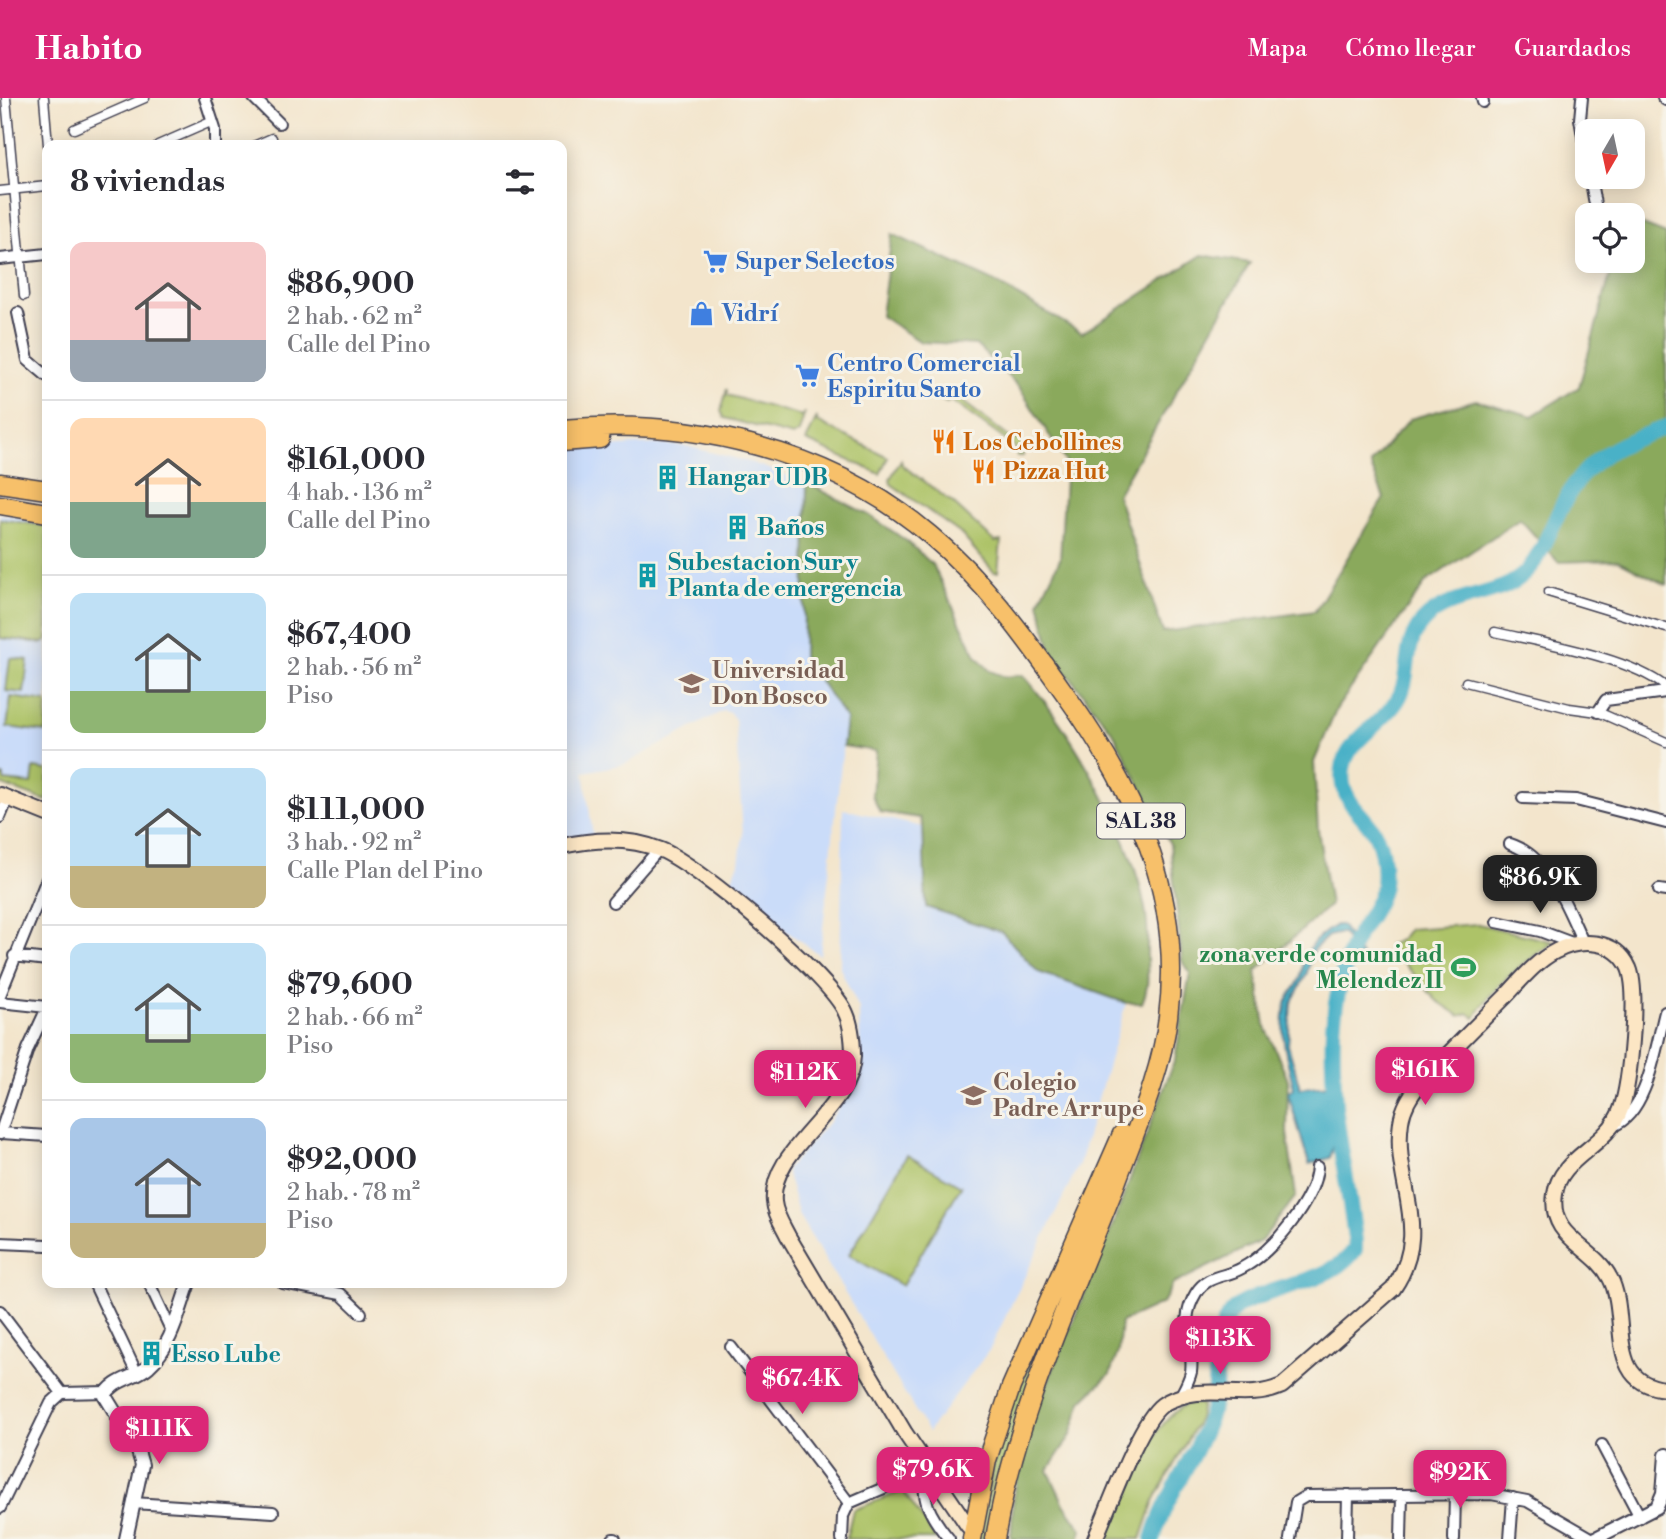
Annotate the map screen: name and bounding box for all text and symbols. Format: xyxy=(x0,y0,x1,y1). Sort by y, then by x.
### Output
text: Habito xyxy=(35,29,143,70)
text: Mapa xyxy=(1248,34,1307,64)
text: Cómo llegar xyxy=(1345,34,1476,64)
text: Guardados xyxy=(1514,34,1631,64)
north arrow xyxy=(1575,119,1645,189)
map controls xyxy=(1575,119,1645,273)
text: 8 viviendas xyxy=(70,163,225,201)
icon: filters xyxy=(501,163,539,201)
button: locate xyxy=(1575,203,1645,273)
supermarket icon: Super Selectos xyxy=(702,247,730,275)
place label: Super Selectos xyxy=(736,248,895,276)
text: $86,900 xyxy=(287,265,415,303)
icon: home xyxy=(126,270,210,354)
shop icon: Vidrí xyxy=(688,299,716,327)
place label: Vidrí xyxy=(721,300,779,328)
text: 2 hab. · 62 m² xyxy=(287,303,422,331)
text: Calle del Pino xyxy=(287,331,431,359)
place label: Centro Comercial Espiritu Santo xyxy=(827,350,1021,404)
supermarket icon: Centro Comercial Espiritu Santo xyxy=(793,362,821,390)
restaurant icon: Los Cebollines xyxy=(929,428,957,456)
place label: Los Cebollines xyxy=(963,429,1121,457)
text: $161,000 xyxy=(287,441,426,479)
icon: home xyxy=(126,446,210,530)
restaurant icon: Pizza Hut xyxy=(969,457,997,485)
place label: Pizza Hut xyxy=(1003,458,1107,486)
building icon: Hangar UDB xyxy=(654,463,682,491)
place label: Hangar UDB xyxy=(688,464,828,492)
text: 4 hab. · 136 m² xyxy=(287,479,432,507)
text: Calle del Pino xyxy=(287,507,431,535)
building icon: Baños xyxy=(723,513,751,541)
place label: Baños xyxy=(757,514,824,542)
place label: Subestacion Sur y Planta de emergencia xyxy=(668,549,903,603)
building icon: Subestacion Sur y Planta de emergencia xyxy=(634,561,662,589)
text: $67,400 xyxy=(287,616,412,654)
icon: home xyxy=(126,621,210,705)
text: 2 hab. · 56 m² xyxy=(287,654,421,682)
place label: Universidad Don Bosco xyxy=(712,657,845,711)
school or university icon: Universidad Don Bosco xyxy=(678,669,706,697)
text: Piso xyxy=(287,682,333,710)
text: $111,000 xyxy=(287,791,425,829)
icon: home xyxy=(126,796,210,880)
road number: SAL 38 xyxy=(1097,804,1185,838)
text: 3 hab. · 92 m² xyxy=(287,829,421,857)
pin: $86.9K xyxy=(1483,856,1597,915)
text: Calle Plan del Pino xyxy=(287,857,483,885)
text: $86.9K xyxy=(1499,864,1581,892)
place label: zona verde comunidad Melendez II xyxy=(1199,941,1443,995)
sports icon: zona verde comunidad Melendez II xyxy=(1449,953,1477,981)
text: $79,600 xyxy=(287,966,413,1004)
icon: home xyxy=(126,971,210,1055)
text: 2 hab. · 66 m² xyxy=(287,1004,423,1032)
text: Piso xyxy=(287,1032,333,1060)
pin: $161K xyxy=(1376,1048,1474,1107)
pin: $112K xyxy=(756,1051,854,1110)
text: $161K xyxy=(1391,1056,1459,1084)
text: $112K xyxy=(770,1059,840,1087)
place label: Colegio Padre Arrupe xyxy=(993,1069,1144,1123)
school or university icon: Colegio Padre Arrupe xyxy=(959,1081,987,1109)
text: $92,000 xyxy=(287,1141,417,1179)
icon: home xyxy=(126,1146,210,1230)
text: 2 hab. · 78 m² xyxy=(287,1179,420,1207)
text: Piso xyxy=(287,1207,333,1235)
pin: $113K xyxy=(1171,1316,1269,1376)
text: $113K xyxy=(1186,1325,1254,1353)
building icon: Esso Lube xyxy=(137,1340,165,1368)
place label: Esso Lube xyxy=(171,1341,281,1369)
pin: $67.4K xyxy=(745,1356,859,1416)
text: $67.4K xyxy=(762,1365,842,1393)
pin: $111K xyxy=(110,1406,208,1466)
text: $111K xyxy=(126,1415,192,1443)
pin: $79.6K xyxy=(876,1448,990,1507)
pin: $92K xyxy=(1419,1450,1501,1510)
text: $79.6K xyxy=(893,1456,973,1484)
text: $92K xyxy=(1429,1459,1491,1487)

